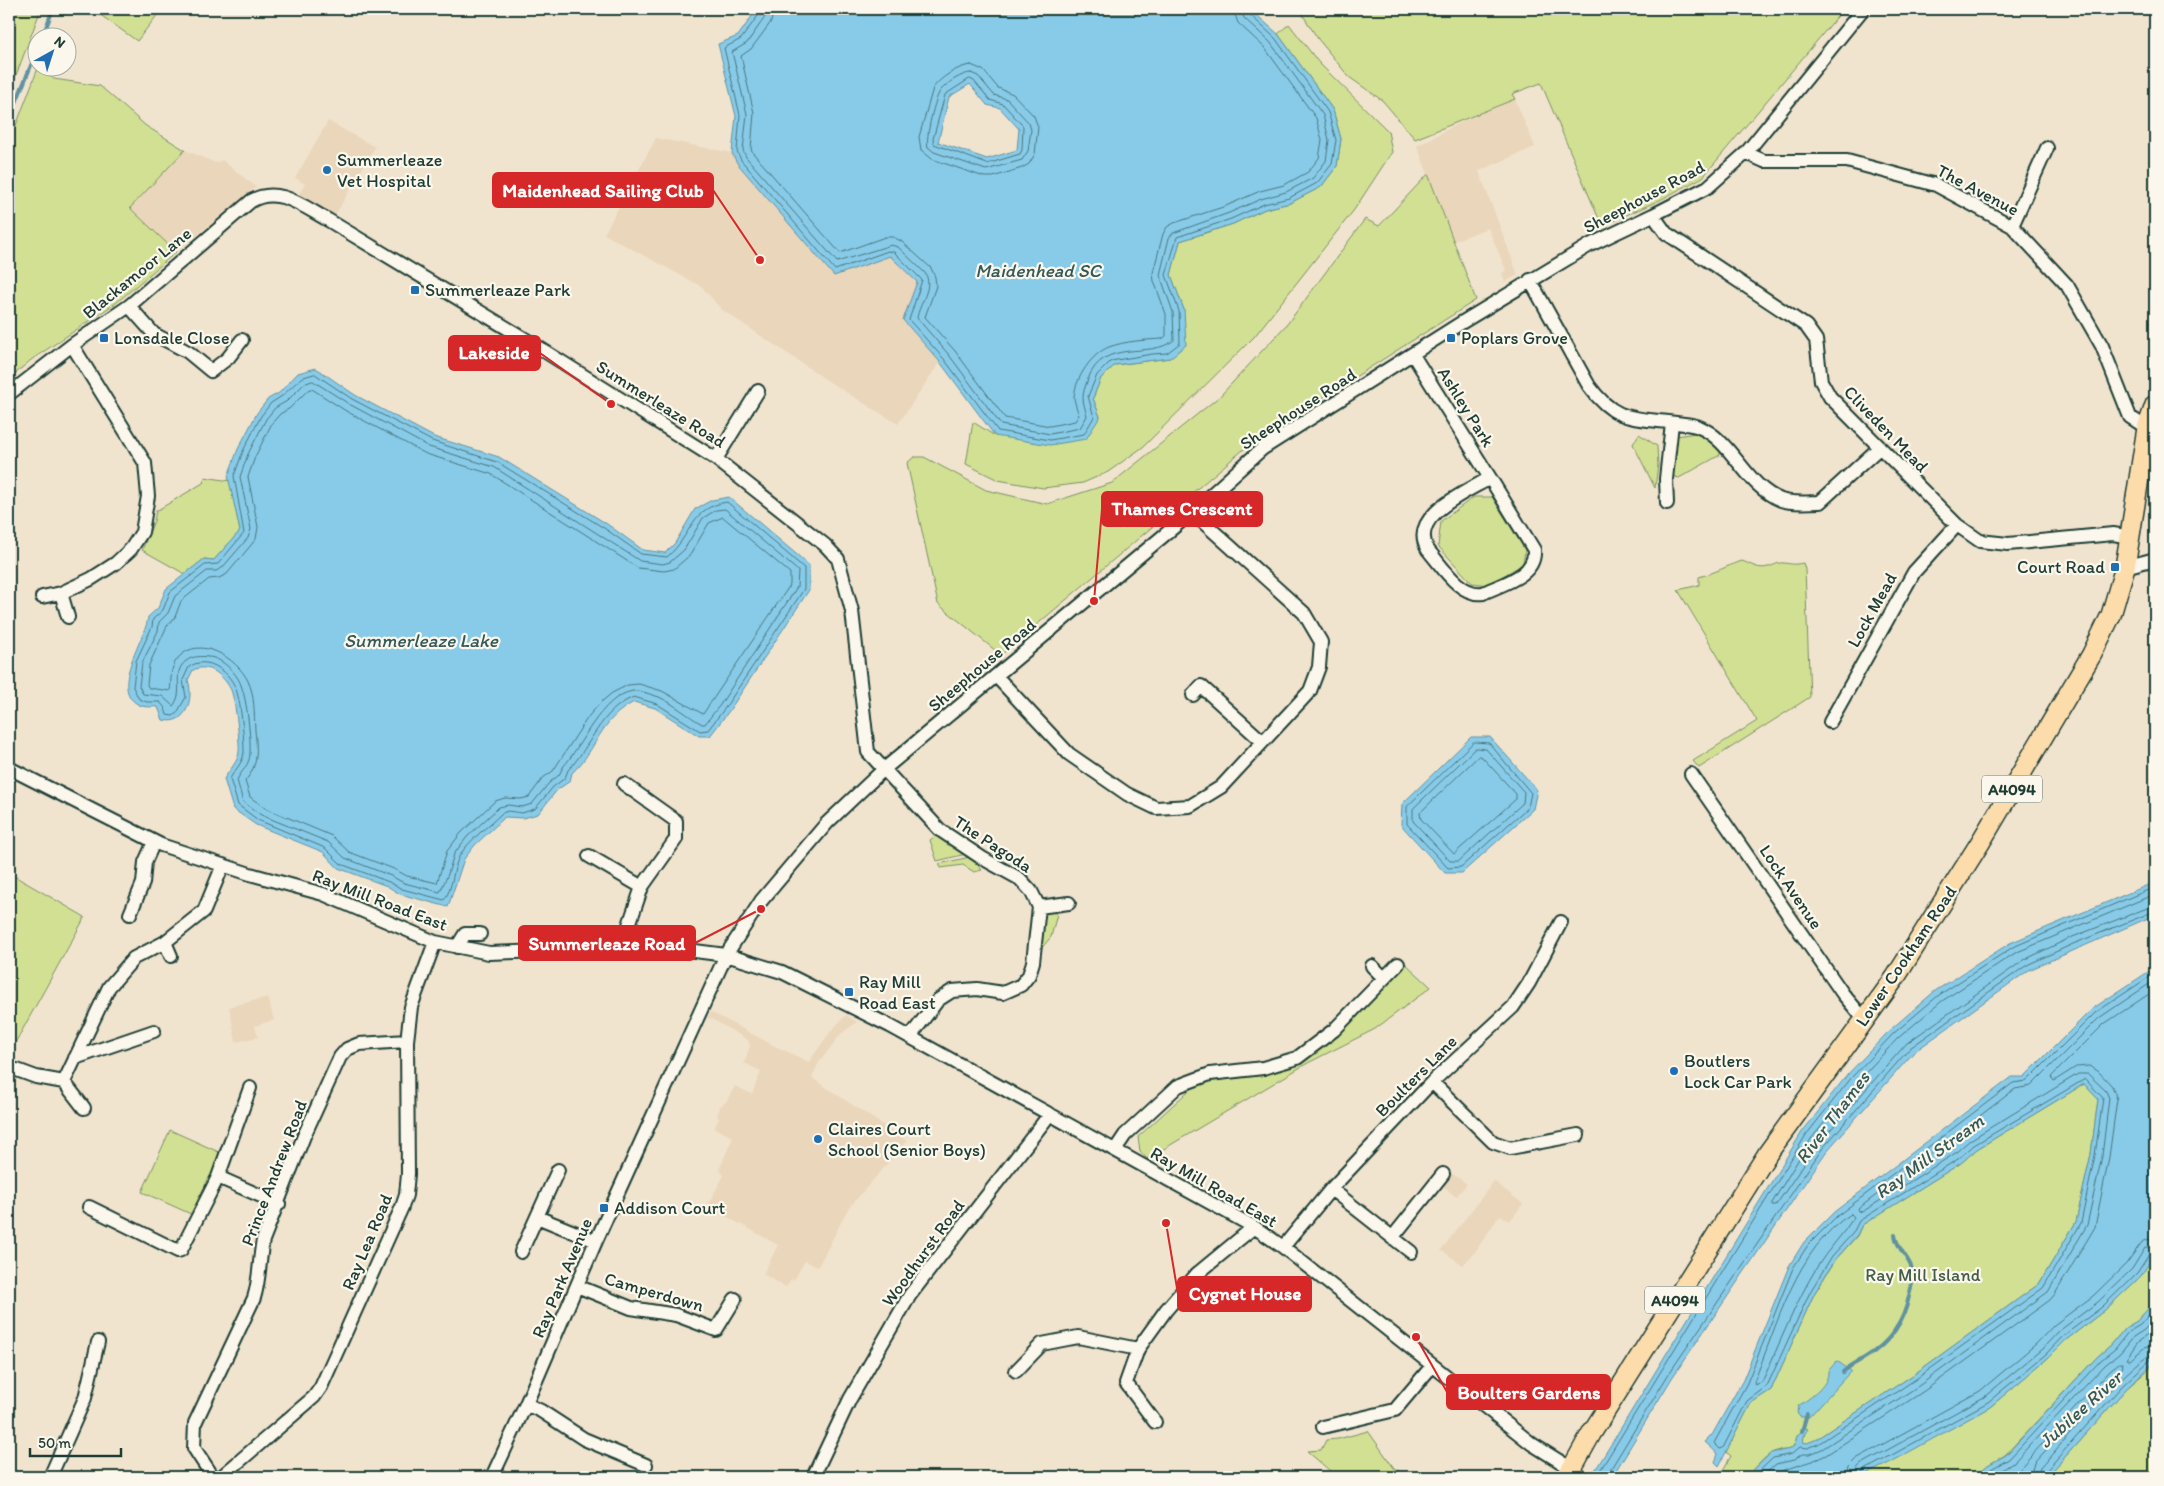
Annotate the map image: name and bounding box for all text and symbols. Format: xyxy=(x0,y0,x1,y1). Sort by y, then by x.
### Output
north arrow xyxy=(28,28,78,78)
text: N xyxy=(51,33,69,52)
place label: Summerleaze Vet Hospital xyxy=(337,149,442,192)
street label: Sheephouse Road xyxy=(1580,156,1709,238)
street label: The Avenue xyxy=(1933,159,2023,221)
marker: Summerleaze Vet Hospital xyxy=(321,164,333,176)
callout: Maidenhead Sailing Club xyxy=(493,173,713,207)
text: Maidenhead Sailing Club xyxy=(502,179,704,202)
street label: Blackamoor Lane xyxy=(78,222,196,324)
water label: Maidenhead SC xyxy=(975,259,1103,282)
place label: Summerleaze Park xyxy=(425,279,571,301)
marker: Summerleaze Park xyxy=(409,284,421,296)
place label: Lonsdale Close xyxy=(114,327,230,349)
place label: Poplars Grove xyxy=(1461,327,1568,349)
marker: Lonsdale Close xyxy=(98,332,110,344)
marker: Poplars Grove xyxy=(1445,332,1457,344)
callout: Lakeside xyxy=(449,336,540,370)
text: Lakeside xyxy=(458,341,530,364)
street label: Summerleaze Road xyxy=(592,355,730,453)
street label: Sheephouse Road xyxy=(1236,363,1361,455)
street label: Ashley Park xyxy=(1433,363,1500,452)
street label: Cliveden Mead xyxy=(1839,381,1933,477)
callout: Thames Crescent xyxy=(1102,492,1262,526)
text: Thames Crescent xyxy=(1111,497,1253,520)
place label: Court Road xyxy=(2017,556,2105,578)
marker: Court Road xyxy=(2109,561,2121,573)
street label: Lock Mead xyxy=(1842,569,1902,651)
street label: Sheephouse Road xyxy=(924,613,1041,717)
water label: Summerleaze Lake xyxy=(344,629,499,652)
road number: A4094 xyxy=(1982,776,2042,802)
street label: The Pagoda xyxy=(950,811,1037,878)
street label: Lock Avenue xyxy=(1755,841,1827,933)
street label: Ray Mill Road East xyxy=(309,864,451,936)
street label: Lower Cookham Road xyxy=(1851,881,1961,1031)
callout: Summerleaze Road xyxy=(519,926,695,960)
text: Summerleaze Road xyxy=(529,932,686,955)
place label: Ray Mill Road East xyxy=(859,971,936,1014)
marker: Ray Mill Road East xyxy=(843,986,855,998)
street label: Boulters Lane xyxy=(1370,1030,1462,1122)
place label: Boutlers Lock Car Park xyxy=(1684,1050,1792,1093)
marker: Boutlers Lock Car Park xyxy=(1668,1065,1680,1077)
water label: River Thames xyxy=(1790,1065,1876,1168)
street label: Prince Andrew Road xyxy=(236,1097,312,1249)
water label: Ray Mill Stream xyxy=(1870,1109,1988,1204)
place label: Claires Court School (Senior Boys) xyxy=(828,1118,986,1161)
marker: Claires Court School (Senior Boys) xyxy=(812,1133,824,1145)
street label: Ray Mill Road East xyxy=(1147,1142,1282,1232)
street label: Ray Lea Road xyxy=(337,1190,397,1294)
street label: Woodhurst Road xyxy=(877,1195,969,1311)
place label: Addison Court xyxy=(614,1197,726,1219)
marker: Addison Court xyxy=(598,1202,610,1214)
street label: Ray Park Avenue xyxy=(527,1215,597,1341)
park label: Ray Mill Island xyxy=(1865,1264,1981,1286)
street label: Camperdown xyxy=(602,1267,706,1317)
callout: Cygnet House xyxy=(1178,1277,1311,1311)
text: Cygnet House xyxy=(1189,1282,1301,1305)
road number: A4094 xyxy=(1645,1286,1705,1314)
water label: Jubilee River xyxy=(2034,1364,2129,1453)
callout: Boulters Gardens xyxy=(1447,1375,1610,1409)
text: Boulters Gardens xyxy=(1457,1381,1601,1404)
scale bar xyxy=(30,1426,121,1458)
text: 50 m xyxy=(38,1434,71,1452)

